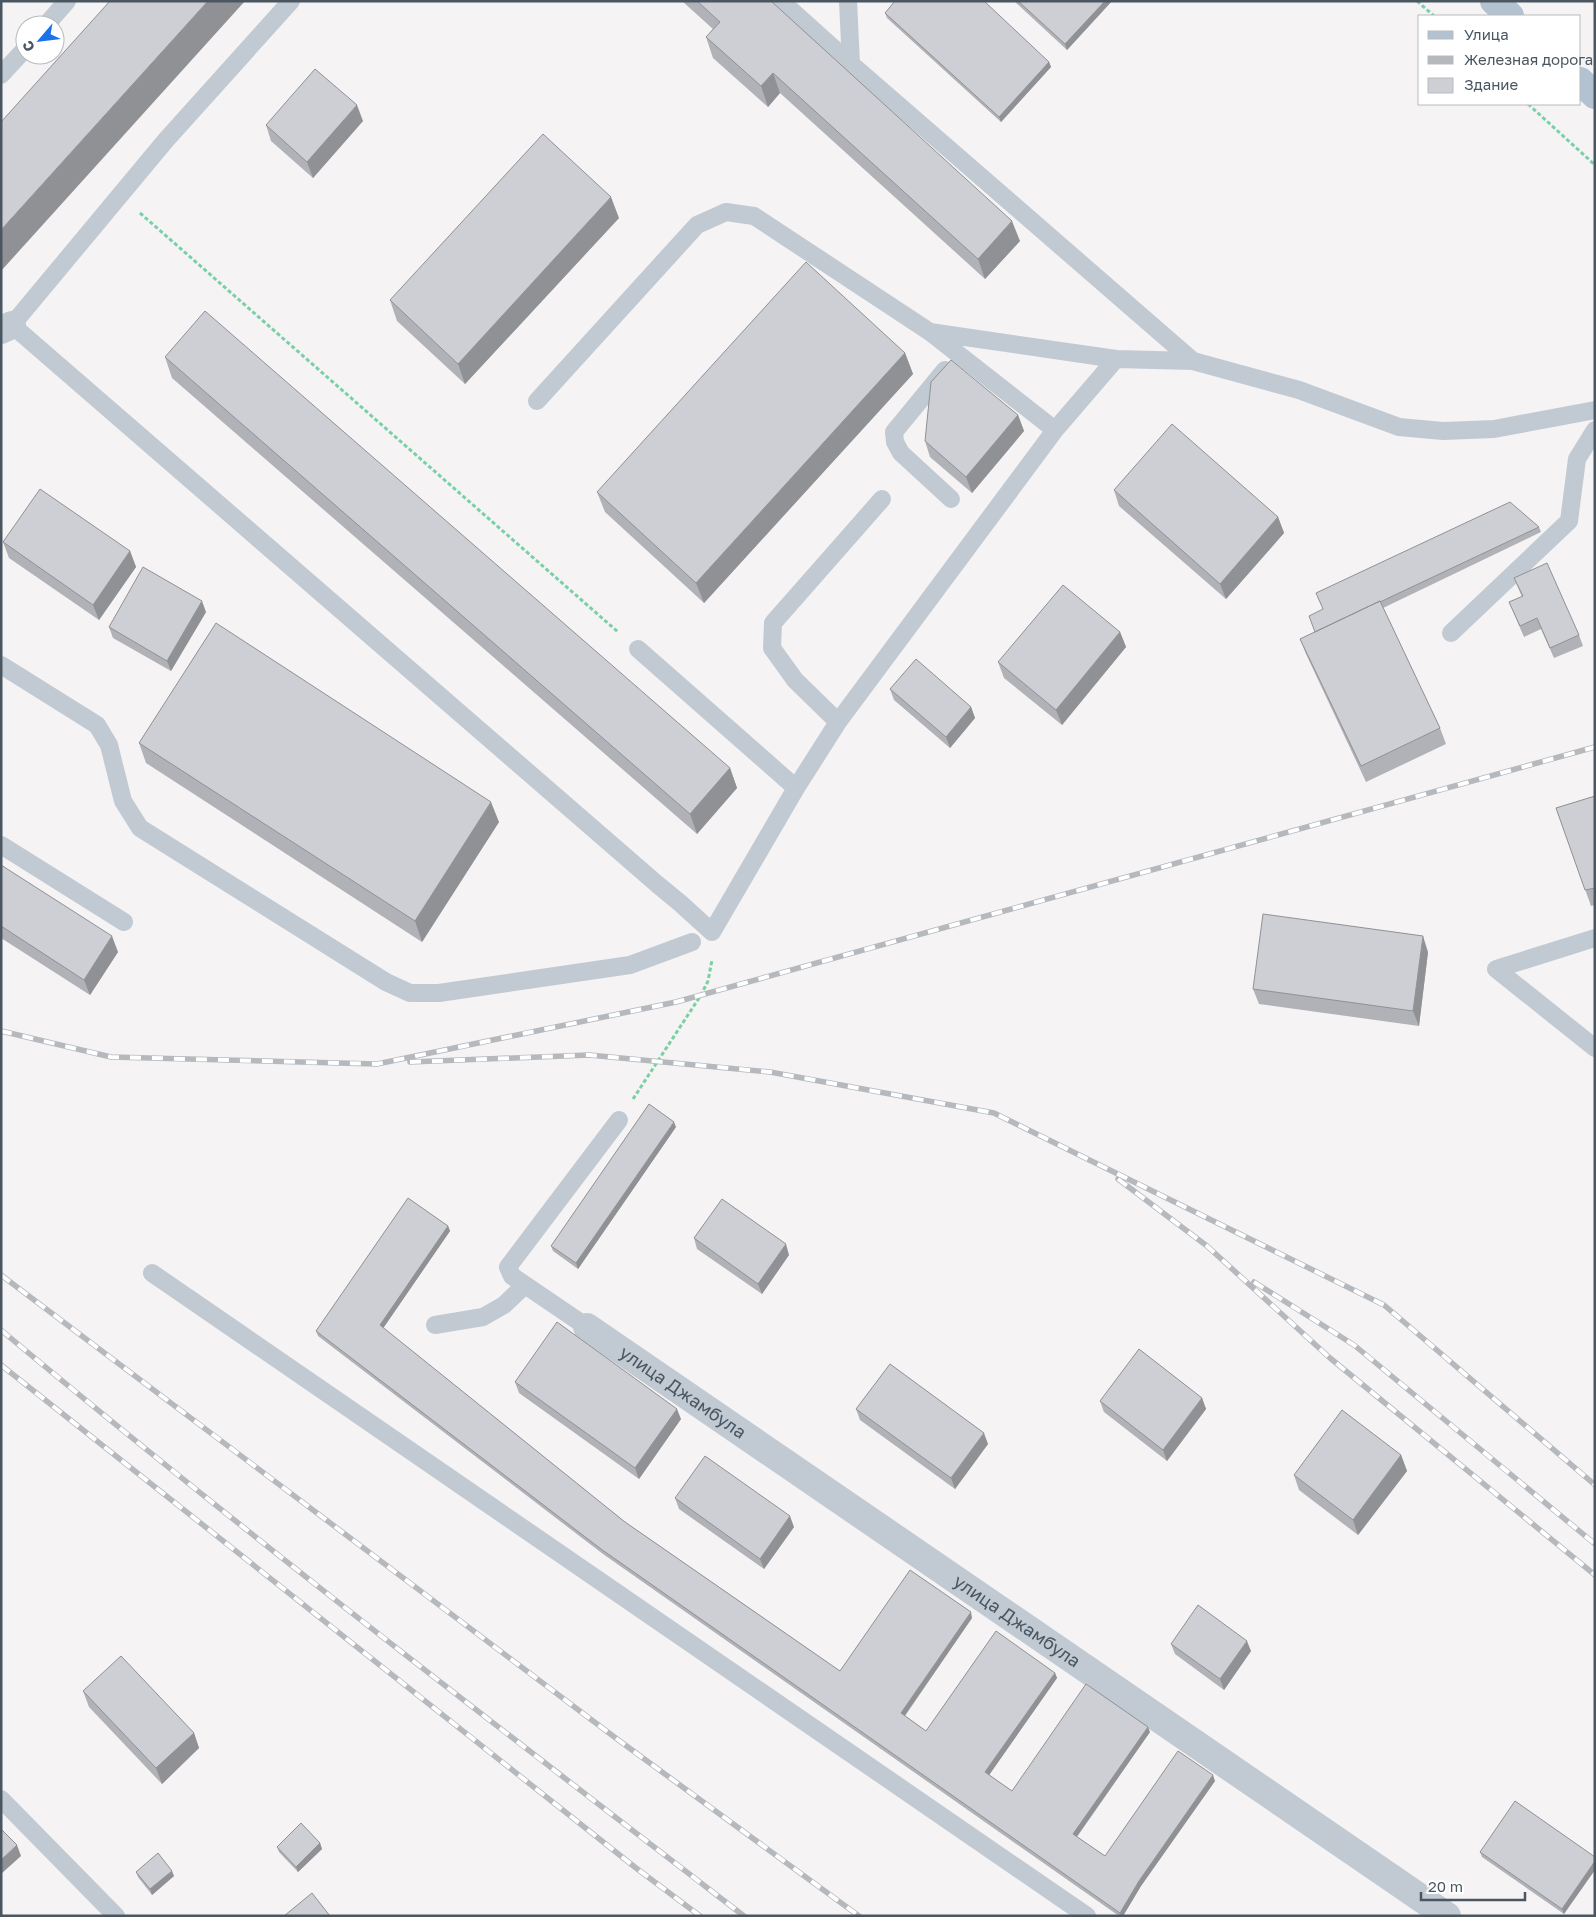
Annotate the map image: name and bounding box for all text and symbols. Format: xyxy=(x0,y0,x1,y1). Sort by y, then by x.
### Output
north arrow xyxy=(15,15,65,65)
legend xyxy=(1418,15,1581,105)
text: Улица xyxy=(1464,25,1509,43)
text: С xyxy=(18,38,38,55)
text: Железная дорога xyxy=(1464,50,1593,68)
text: Здание xyxy=(1464,75,1518,93)
street label: улица Джамбула xyxy=(616,1341,751,1443)
street label: улица Джамбула xyxy=(950,1569,1085,1672)
scale bar xyxy=(1421,1870,1525,1902)
text: 20 m xyxy=(1428,1877,1463,1895)

